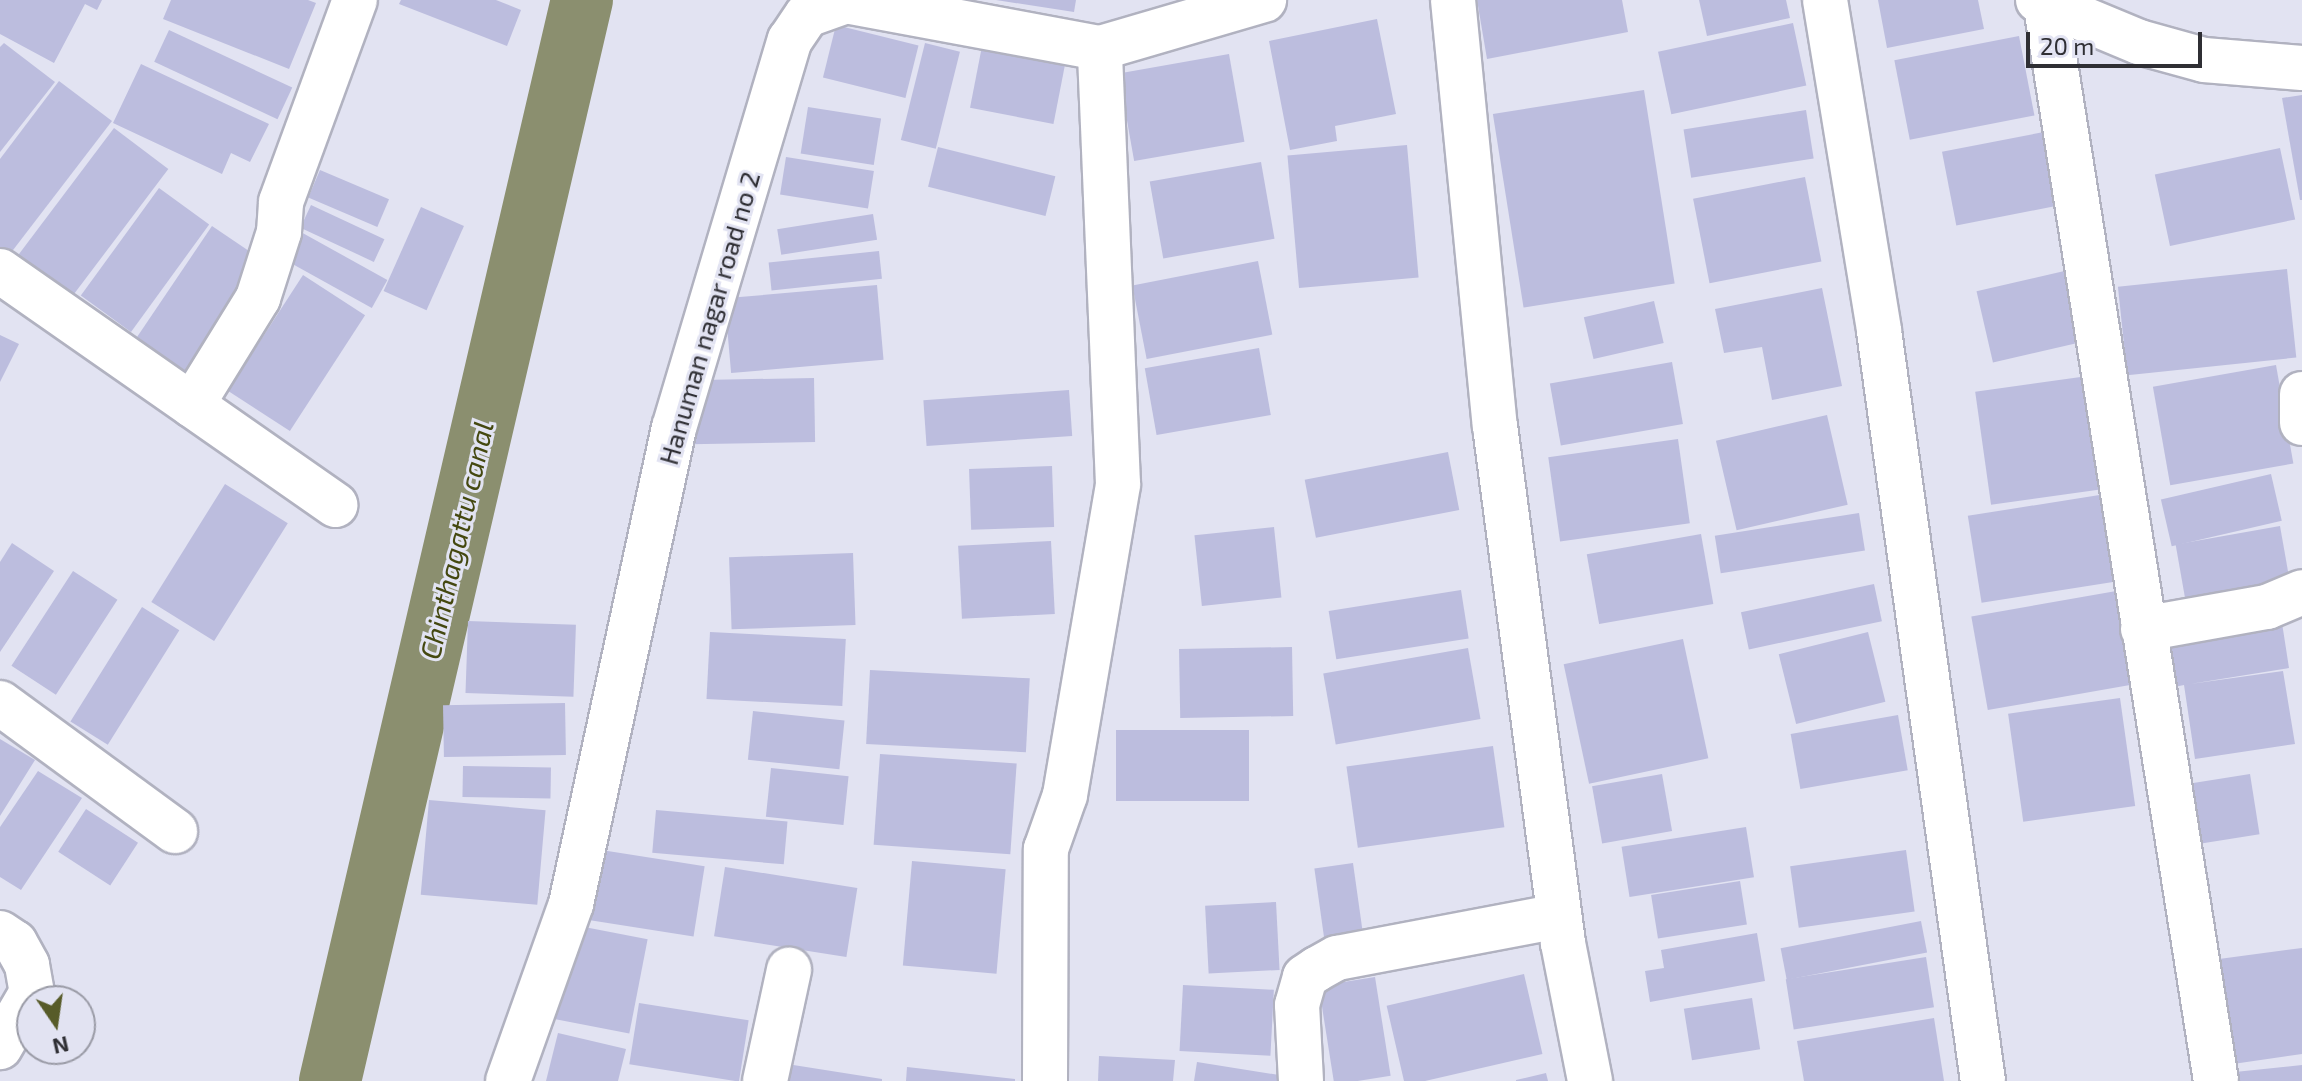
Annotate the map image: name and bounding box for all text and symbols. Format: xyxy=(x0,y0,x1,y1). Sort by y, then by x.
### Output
scale bar xyxy=(2030,16,2206,66)
text: 20 m xyxy=(2040,31,2094,60)
street label: Hanuman nagar road no 2 xyxy=(652,168,766,468)
water label: Chinthagattu canal xyxy=(412,418,500,662)
north arrow xyxy=(16,985,96,1065)
text: N xyxy=(50,1032,72,1061)

